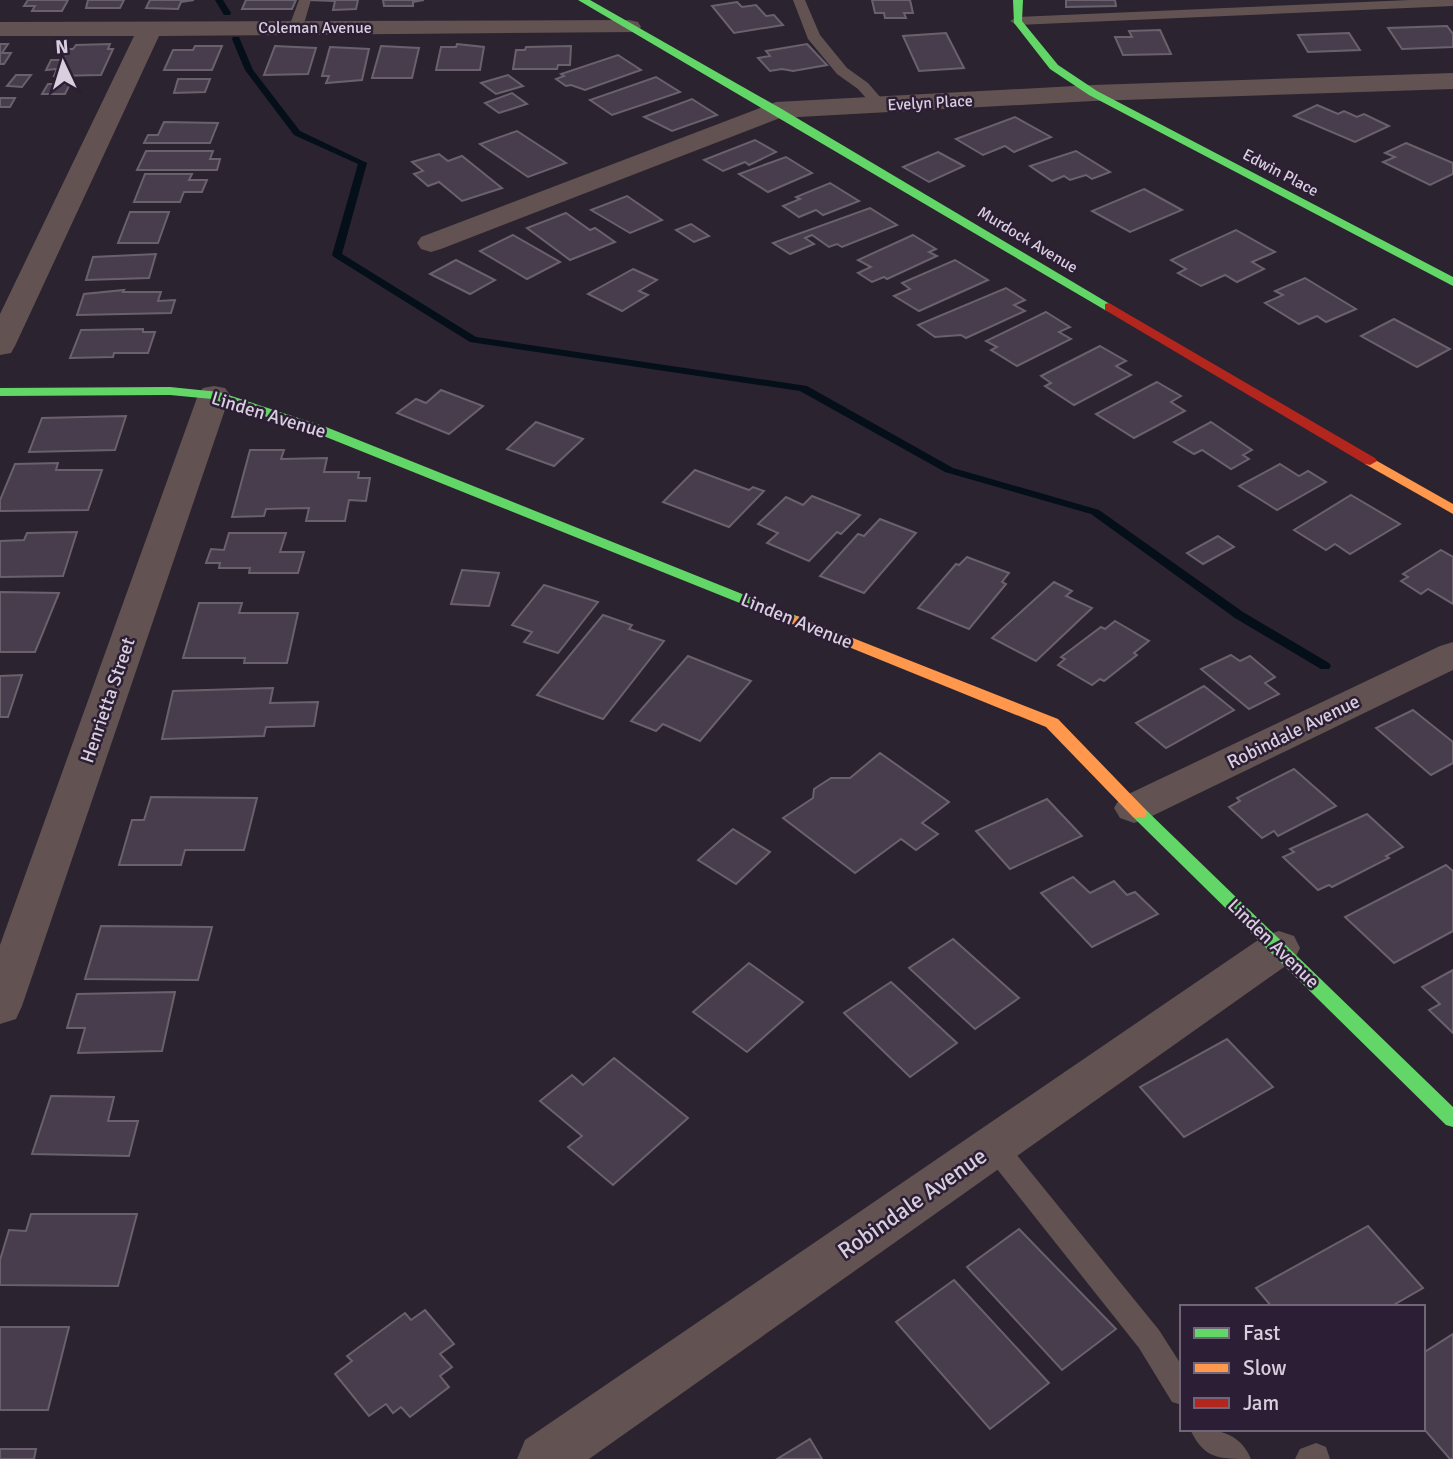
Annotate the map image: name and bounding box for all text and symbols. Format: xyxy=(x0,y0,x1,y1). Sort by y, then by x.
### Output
street label: Coleman Avenue xyxy=(258,18,372,38)
north arrow xyxy=(28,28,98,98)
text: N xyxy=(54,35,69,59)
street label: Evelyn Place xyxy=(887,91,973,115)
street label: Edwin Place xyxy=(1239,145,1322,201)
street label: Murdock Avenue xyxy=(974,202,1081,278)
street label: Linden Avenue xyxy=(208,386,329,444)
street label: Linden Avenue xyxy=(737,588,856,654)
street label: Henrietta Street xyxy=(75,634,141,766)
street label: Robindale Avenue xyxy=(1223,689,1364,774)
street label: Linden Avenue xyxy=(1222,894,1324,994)
street label: Robindale Avenue xyxy=(832,1141,992,1266)
legend xyxy=(1180,1305,1425,1431)
text: Fast xyxy=(1243,1320,1280,1346)
text: Slow xyxy=(1243,1355,1287,1381)
text: Jam xyxy=(1243,1390,1279,1416)

